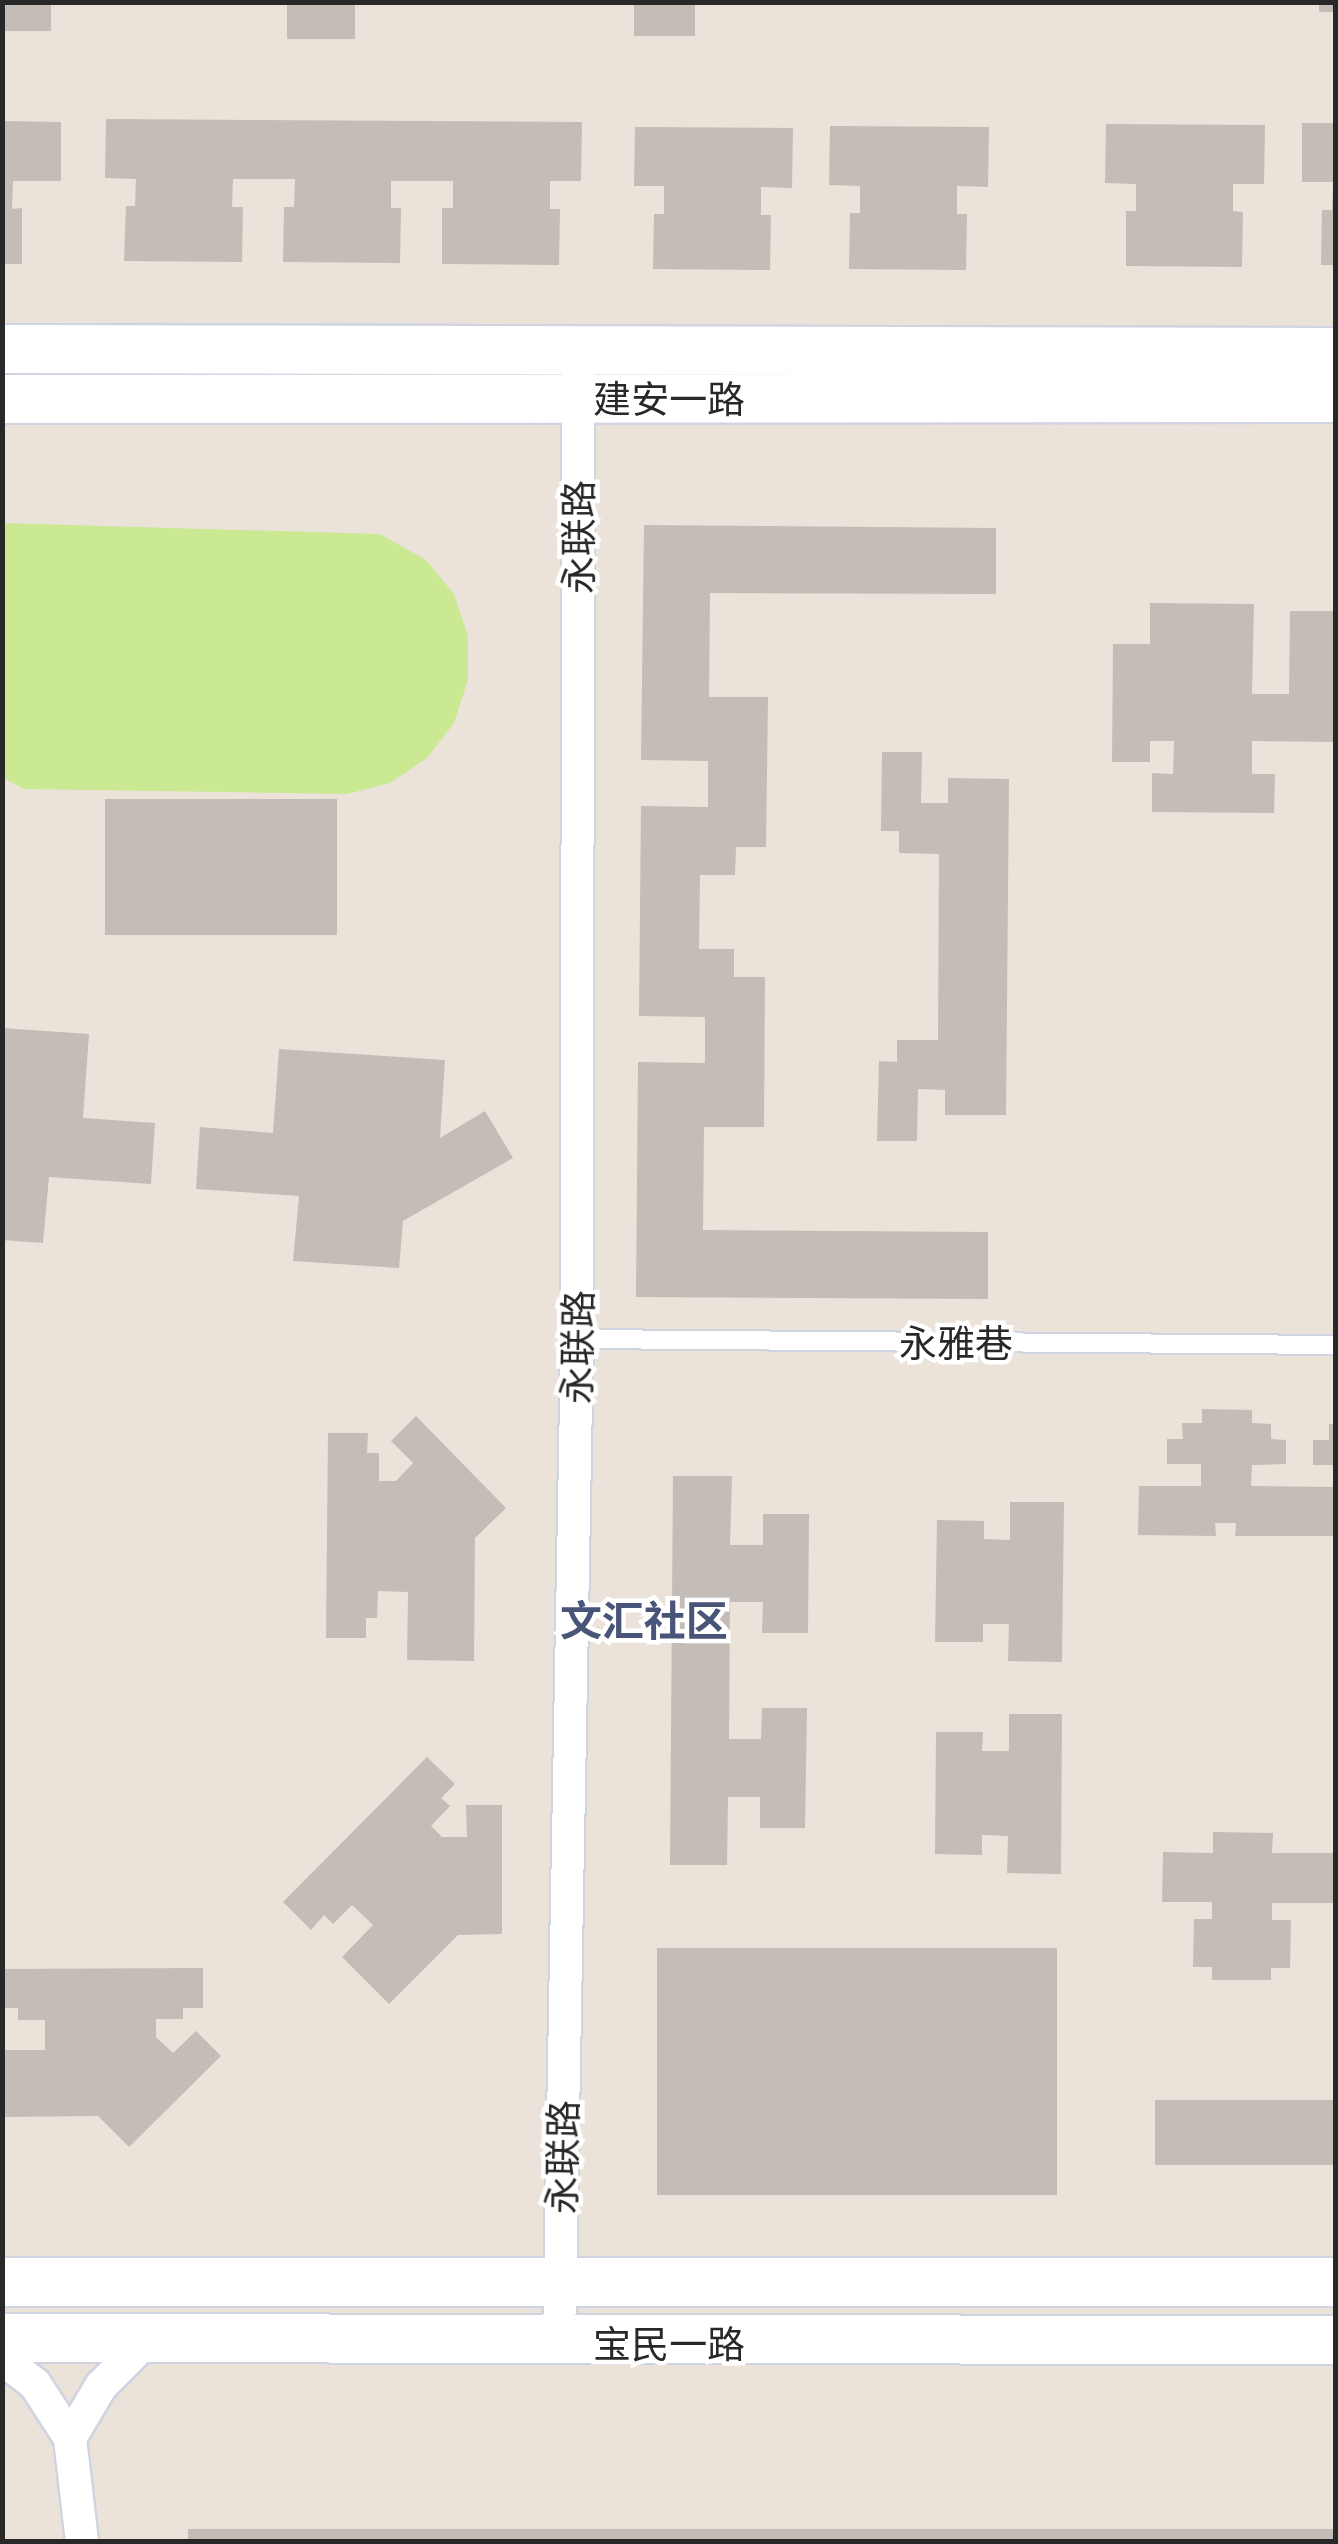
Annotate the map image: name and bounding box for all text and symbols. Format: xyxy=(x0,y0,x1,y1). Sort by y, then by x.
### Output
street label: 建安一路 xyxy=(593,375,745,421)
street label: 永联路 xyxy=(554,480,600,594)
street label: 永联路 xyxy=(552,1290,600,1404)
street label: 永雅巷 xyxy=(899,1319,1013,1365)
district label: 文汇社区 xyxy=(560,1594,728,1644)
street label: 永联路 xyxy=(537,2100,585,2214)
street label: 宝民一路 xyxy=(593,2320,745,2366)

